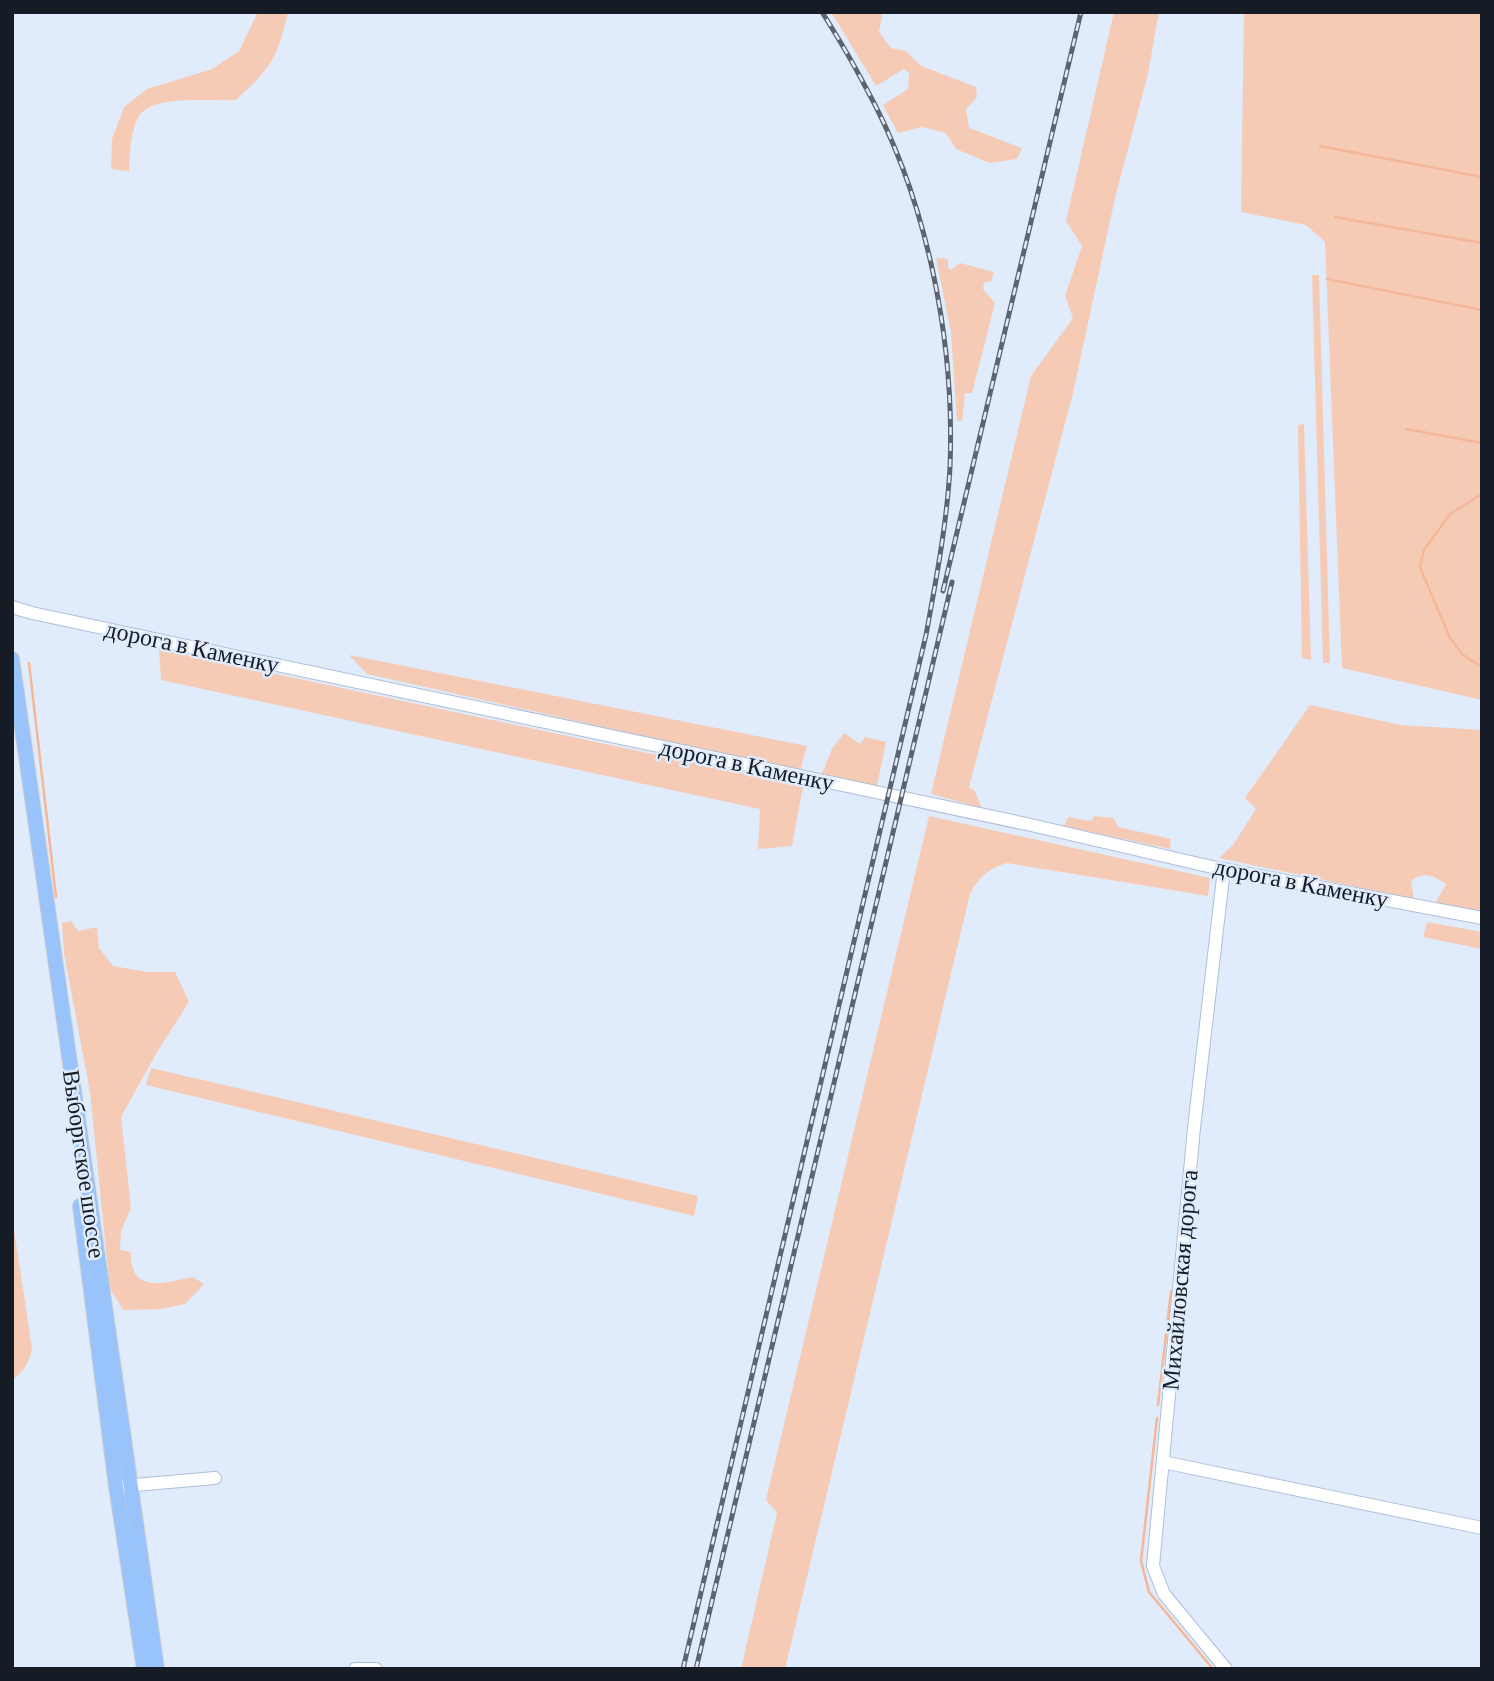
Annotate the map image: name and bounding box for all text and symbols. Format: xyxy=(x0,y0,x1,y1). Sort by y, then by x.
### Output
street label: дорога в Каменку xyxy=(103,615,282,678)
street label: дорога в Каменку xyxy=(658,733,837,796)
street label: дорога в Каменку xyxy=(1211,852,1391,913)
street label: Выборгское шоссе xyxy=(58,1068,111,1260)
street label: Михайловская дорога xyxy=(1156,1168,1203,1391)

